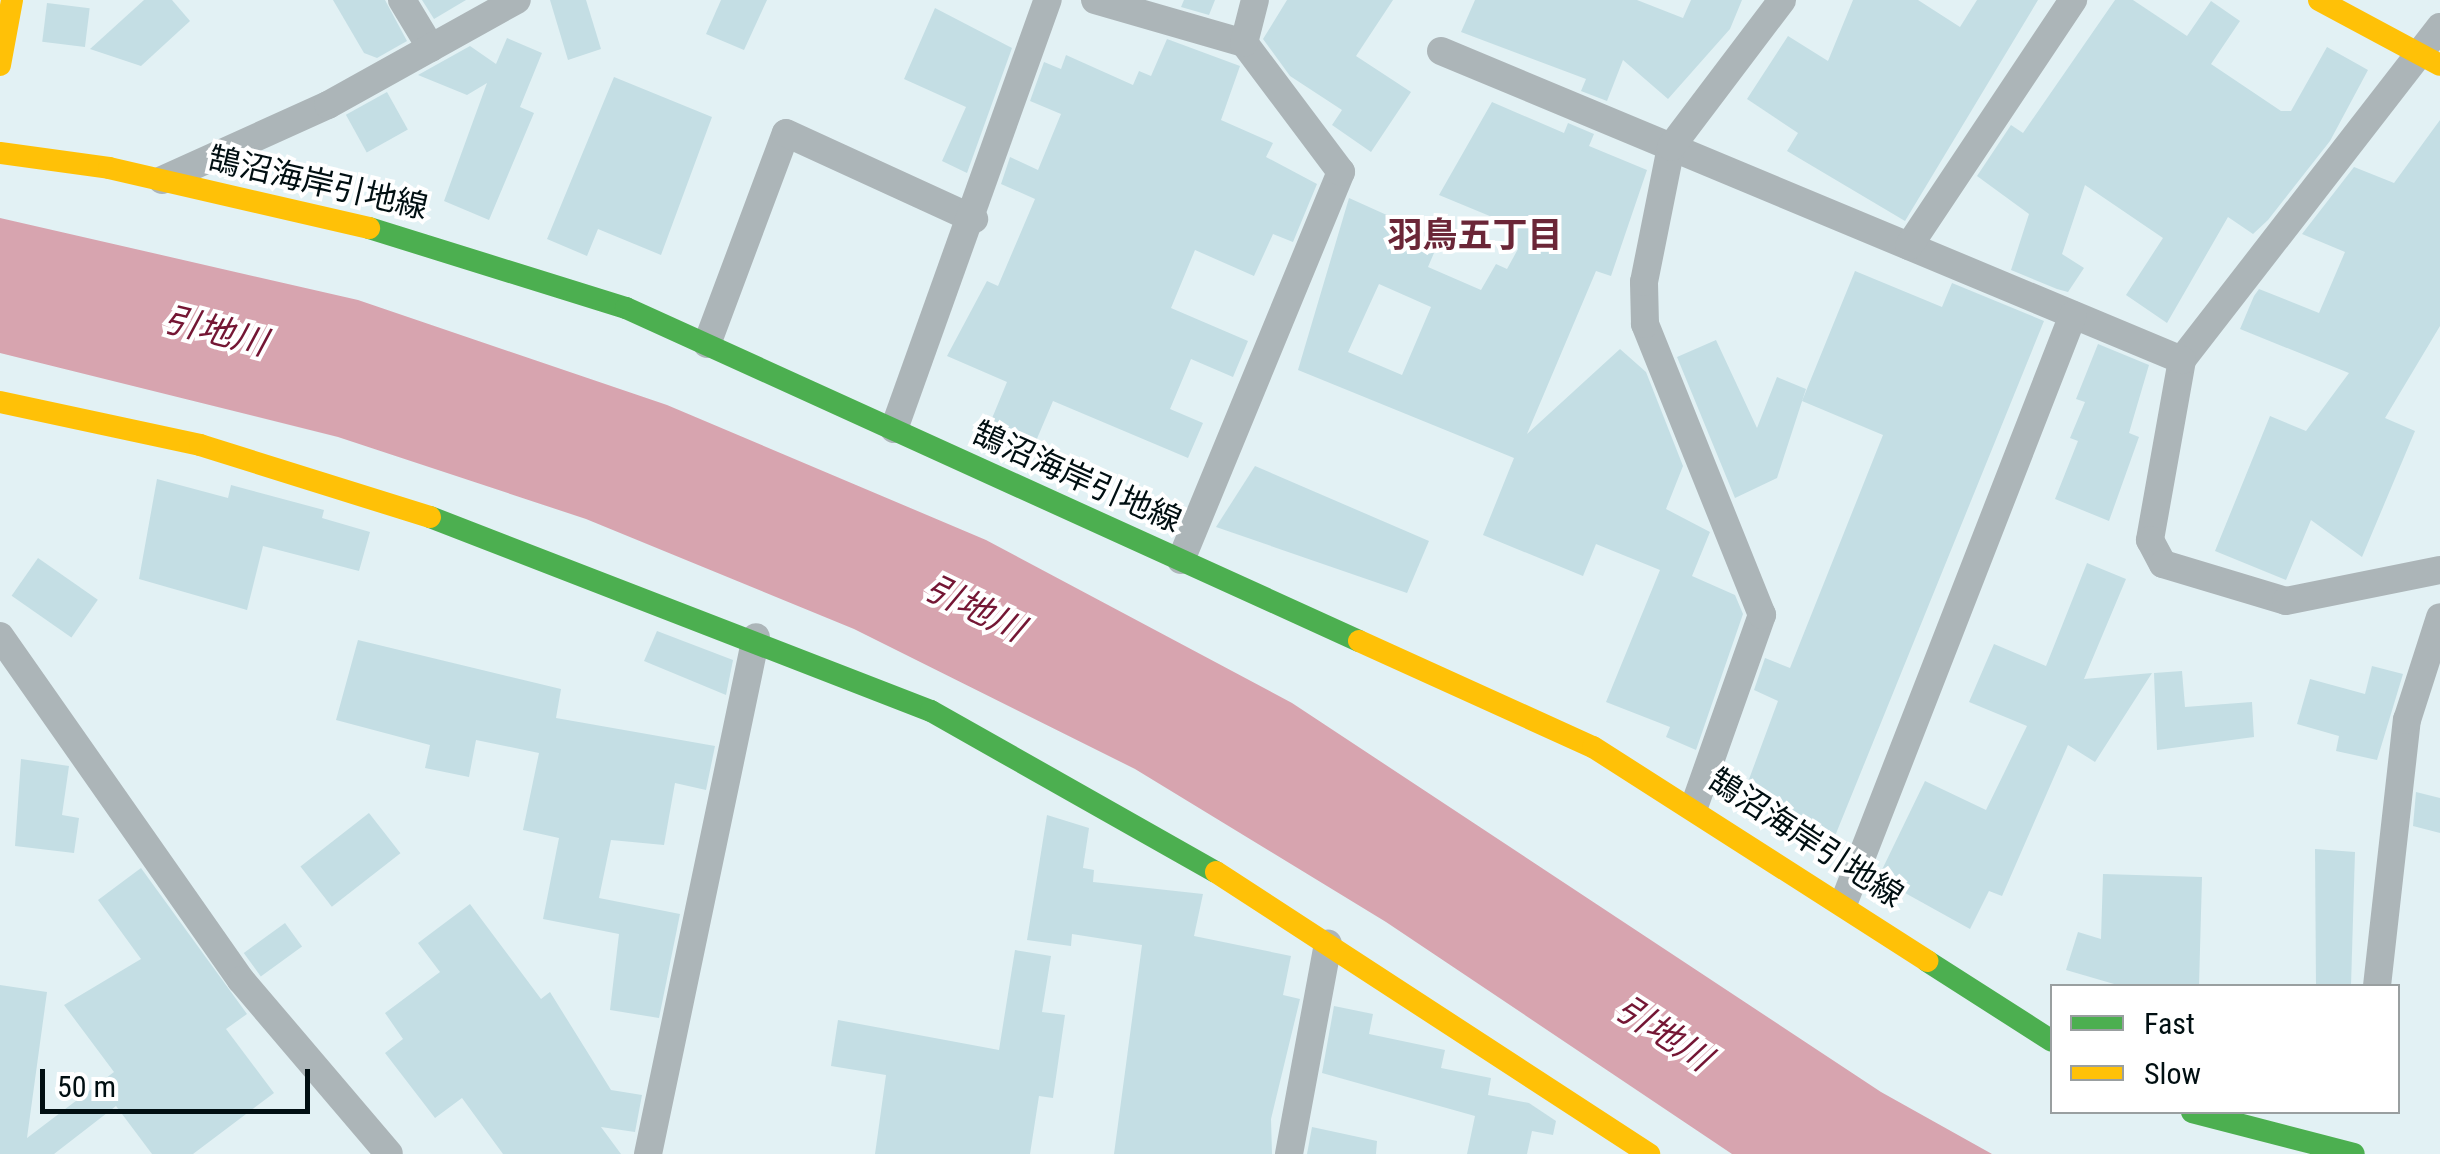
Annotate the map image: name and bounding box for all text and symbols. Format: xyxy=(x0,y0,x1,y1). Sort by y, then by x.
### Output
street label: 鵠沼海岸引地線 xyxy=(205,139,431,227)
district label: 羽鳥五丁目 xyxy=(1388,215,1562,257)
water label: 引地川 xyxy=(159,299,271,365)
street label: 鵠沼海岸引地線 xyxy=(967,414,1187,540)
water label: 引地川 xyxy=(918,567,1030,651)
street label: 鵠沼海岸引地線 xyxy=(1702,761,1910,915)
legend xyxy=(2050,984,2400,1114)
water label: 引地川 xyxy=(1608,988,1718,1080)
text: Fast xyxy=(2144,1006,2195,1041)
scale bar xyxy=(45,1049,315,1111)
text: Slow xyxy=(2144,1056,2201,1091)
text: 50 m xyxy=(57,1069,116,1104)

